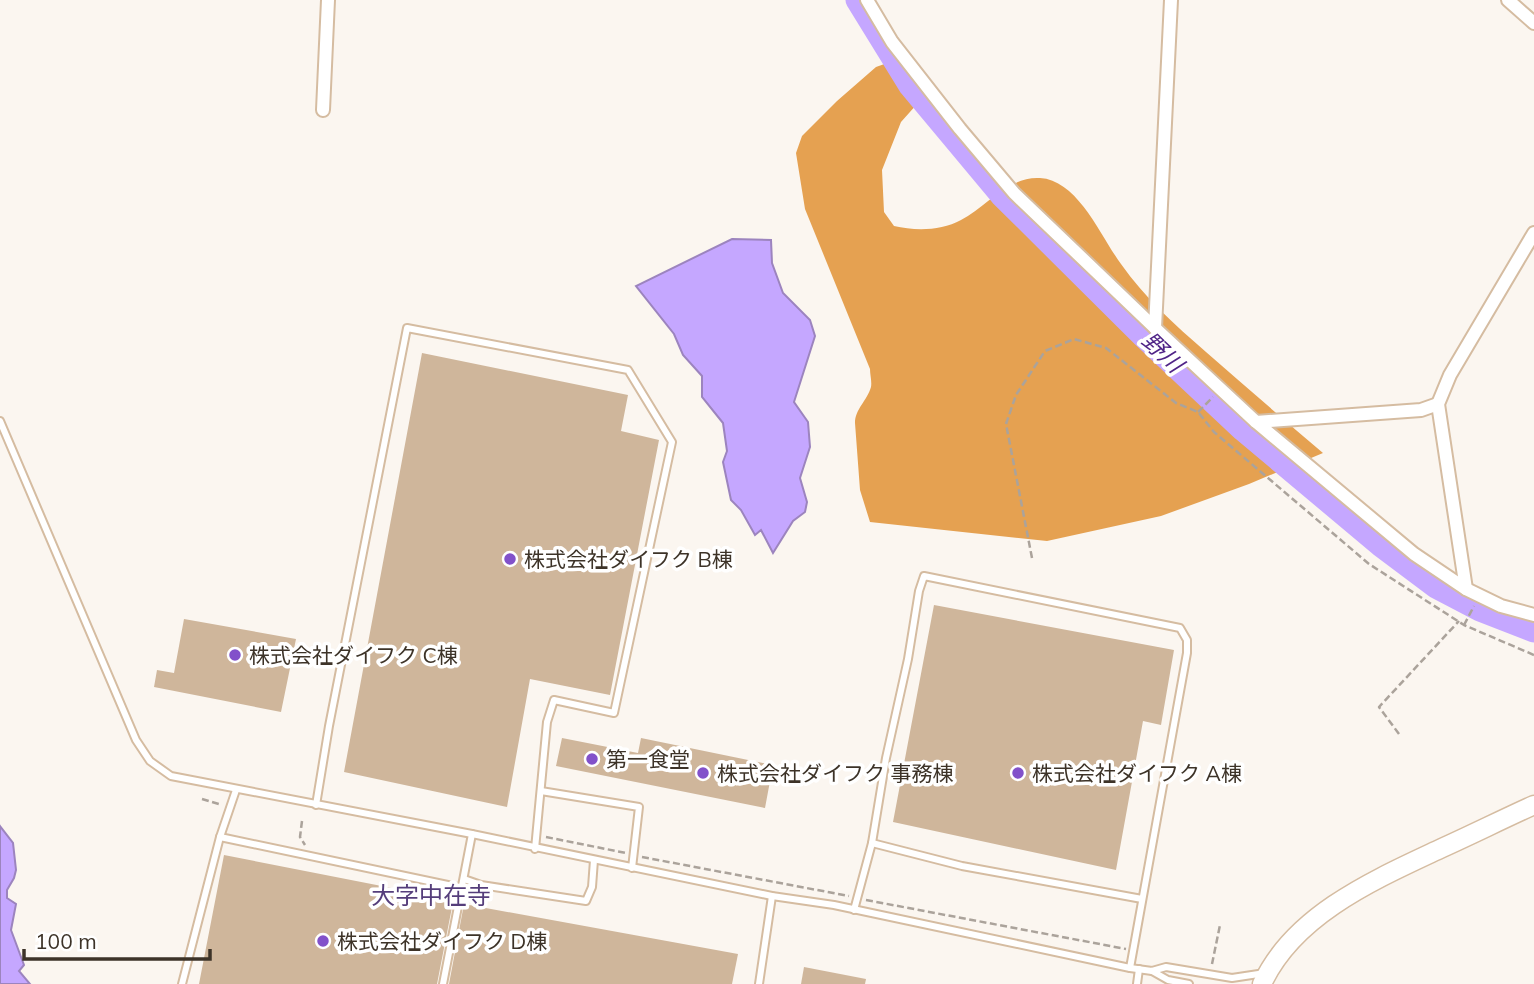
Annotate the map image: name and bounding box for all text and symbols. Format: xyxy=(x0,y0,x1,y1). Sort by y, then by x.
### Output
water label: 野川 xyxy=(1136,326,1192,380)
place label: 株式会社ダイフク B棟 xyxy=(524,546,733,572)
marker: 株式会社ダイフク B棟 xyxy=(502,551,518,567)
place label: 株式会社ダイフク C棟 xyxy=(249,642,458,668)
marker: 株式会社ダイフク C棟 xyxy=(227,647,243,663)
place label: 第一食堂 xyxy=(606,746,690,772)
marker: 第一食堂 xyxy=(584,751,600,767)
place label: 株式会社ダイフク 事務棟 xyxy=(717,760,953,786)
place label: 株式会社ダイフク A棟 xyxy=(1032,760,1242,786)
marker: 株式会社ダイフク 事務棟 xyxy=(695,765,711,781)
marker: 株式会社ダイフク A棟 xyxy=(1010,765,1026,781)
district label: 大字中在寺 xyxy=(371,880,491,910)
scale bar xyxy=(24,918,210,962)
text: 100 m xyxy=(35,928,97,954)
place label: 株式会社ダイフク D棟 xyxy=(337,928,547,954)
marker: 株式会社ダイフク D棟 xyxy=(315,933,331,949)

